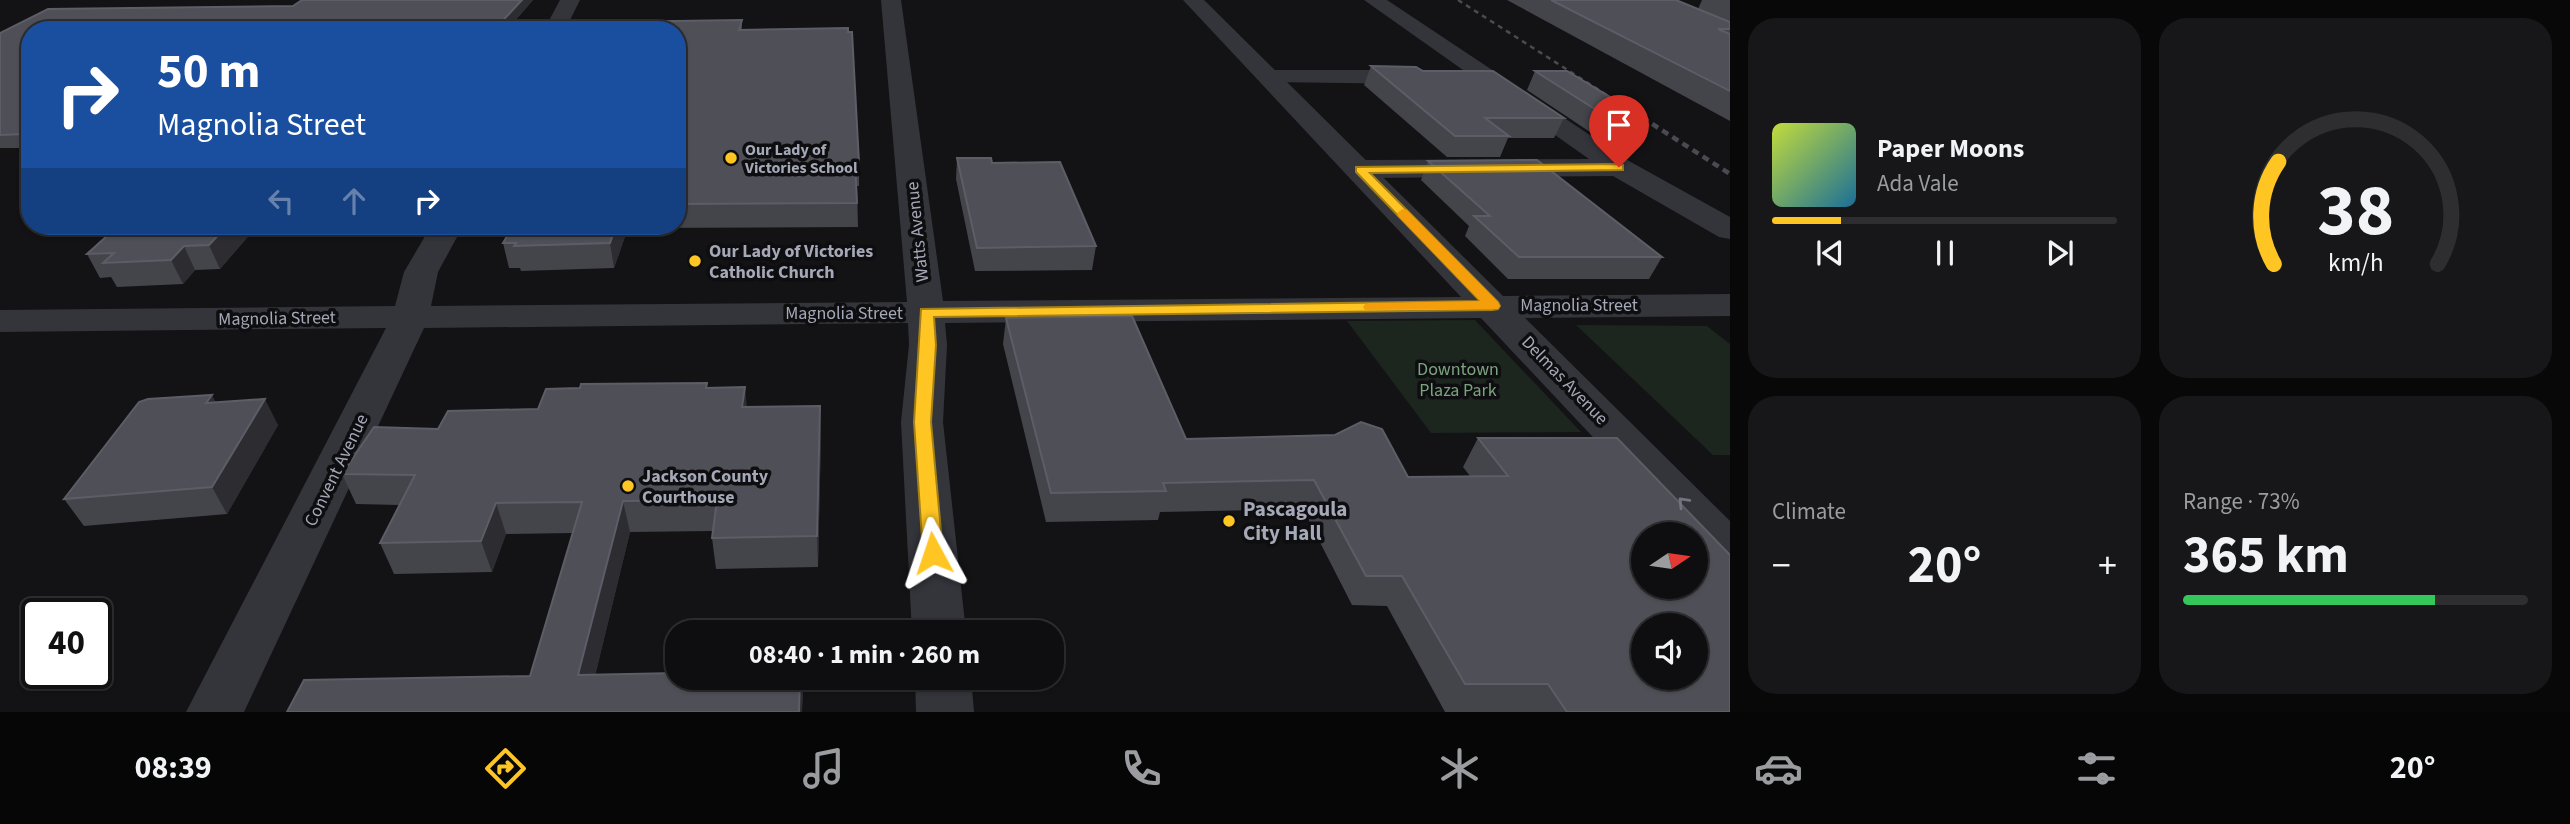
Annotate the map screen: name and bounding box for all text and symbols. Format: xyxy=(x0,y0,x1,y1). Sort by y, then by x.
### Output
text: 50 m xyxy=(157,37,261,107)
icon: right xyxy=(42,49,133,140)
pin xyxy=(1589,95,1649,167)
text: Magnolia Street xyxy=(157,102,366,148)
icon: arrive xyxy=(1600,106,1638,144)
text: Paper Moons xyxy=(1877,130,2024,167)
place label: Our Lady of Victories School xyxy=(744,139,858,179)
marker: Our Lady of Victories School xyxy=(723,150,739,166)
text: 38 xyxy=(2317,159,2394,263)
text: Ada Vale xyxy=(1877,167,1959,200)
street label: Watts Avenue xyxy=(900,180,935,283)
icon: left xyxy=(262,182,300,220)
icon: ahead xyxy=(335,182,373,220)
icon: right xyxy=(408,182,446,220)
icon: previous xyxy=(1811,234,1849,272)
icon: pause xyxy=(1926,234,1964,272)
icon: next xyxy=(2041,234,2079,272)
place label: Our Lady of Victories Catholic Church xyxy=(709,239,873,285)
text: km/h xyxy=(2328,245,2383,281)
marker: Our Lady of Victories Catholic Church xyxy=(687,253,703,269)
street label: Magnolia Street xyxy=(1520,293,1638,318)
street label: Magnolia Street xyxy=(785,301,903,326)
street label: Magnolia Street xyxy=(218,305,336,332)
street label: Delmas Avenue xyxy=(1516,330,1614,431)
park label: Downtown Plaza Park xyxy=(1417,357,1499,403)
street label: Convent Avenue xyxy=(298,410,374,531)
place label: Jackson County Courthouse xyxy=(642,464,769,510)
marker: Jackson County Courthouse xyxy=(620,478,636,494)
text: Range · 73% xyxy=(2183,485,2300,518)
place label: Pascagoula City Hall xyxy=(1243,494,1347,548)
text: Climate xyxy=(1772,495,1846,528)
one-way arrow xyxy=(1678,497,1691,510)
marker: Pascagoula City Hall xyxy=(1221,513,1237,529)
position arrow xyxy=(896,516,970,590)
text: 365 km xyxy=(2183,519,2349,593)
north arrow xyxy=(1631,522,1708,598)
map controls xyxy=(1631,522,1708,690)
text: 20° xyxy=(1908,529,1981,603)
text: − xyxy=(1772,539,1791,593)
text: + xyxy=(2098,539,2117,593)
speed limit sign: 40 xyxy=(21,598,112,689)
button: sound xyxy=(1631,613,1708,690)
text: 08:40 · 1 min · 260 m xyxy=(749,636,980,673)
icon: directions xyxy=(481,744,530,793)
icon: music xyxy=(799,744,848,793)
icon: phone xyxy=(1117,744,1166,793)
icon: climate xyxy=(1435,744,1484,793)
icon: car xyxy=(1754,744,1803,793)
icon: filters xyxy=(2072,744,2121,793)
text: 08:39 xyxy=(135,745,212,791)
text: 20° xyxy=(2390,745,2435,791)

